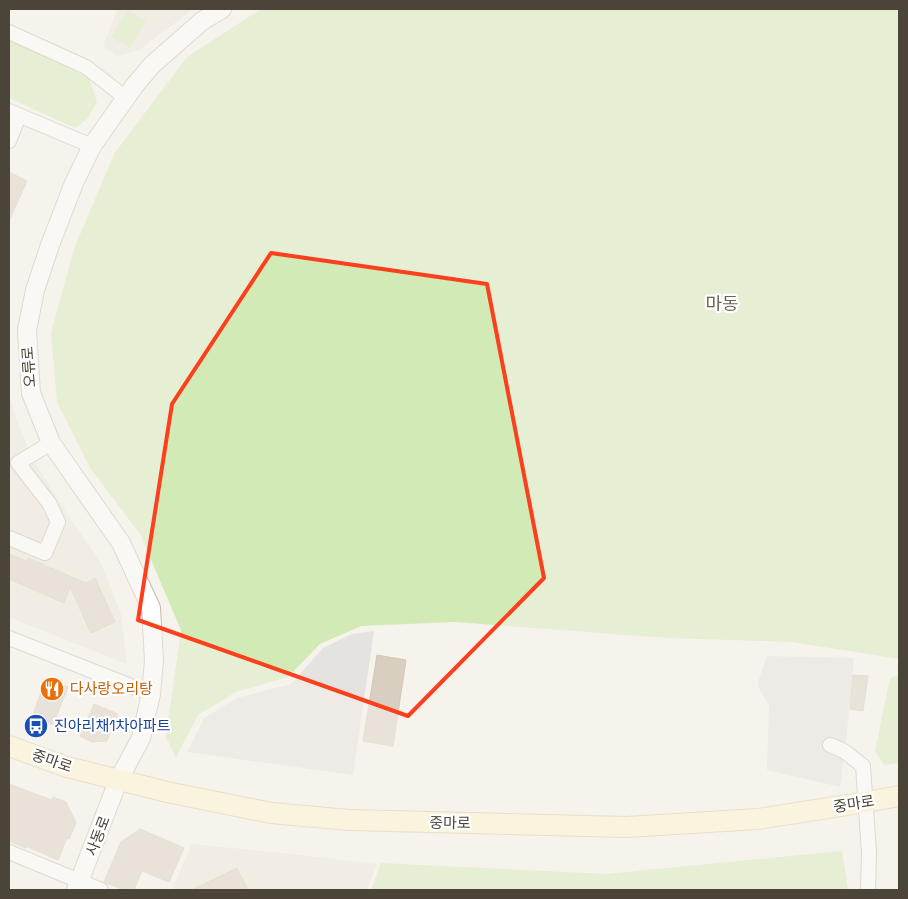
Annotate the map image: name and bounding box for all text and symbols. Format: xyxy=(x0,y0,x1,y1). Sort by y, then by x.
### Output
district label: 마동 xyxy=(705,292,739,315)
street label: 오류로 xyxy=(18,346,39,388)
restaurant icon: 다사랑오리탕 xyxy=(39,676,65,702)
place label: 다사랑오리탕 xyxy=(70,679,153,698)
bus stop icon: 진아리채1차아파트 xyxy=(23,713,49,739)
place label: 진아리채1차아파트 xyxy=(54,716,171,735)
street label: 중마로 xyxy=(29,745,75,776)
street label: 중마로 xyxy=(832,791,876,816)
street label: 사동로 xyxy=(81,813,114,859)
street label: 중마로 xyxy=(429,813,471,832)

